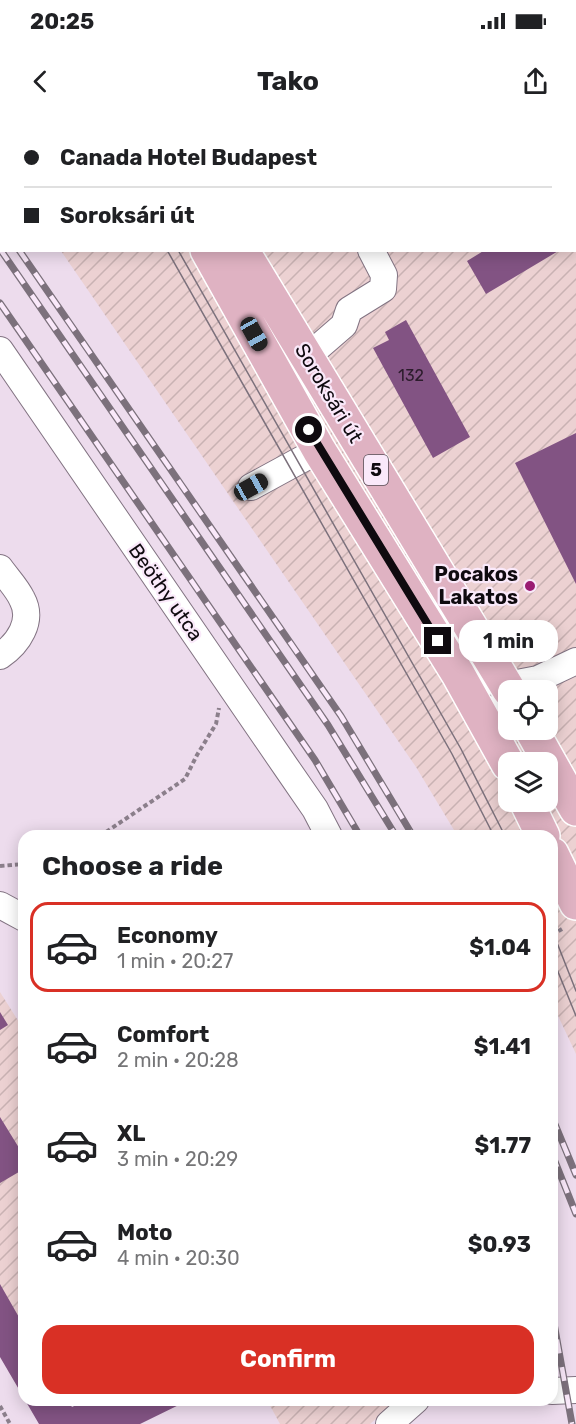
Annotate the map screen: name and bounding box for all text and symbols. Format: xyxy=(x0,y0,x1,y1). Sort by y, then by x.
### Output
text: 20:25 xyxy=(30,8,94,35)
icon: back xyxy=(24,65,57,98)
text: Tako xyxy=(257,65,319,97)
icon: share xyxy=(519,65,552,98)
text: Canada Hotel Budapest xyxy=(60,144,317,171)
text: Soroksári út xyxy=(60,202,194,229)
car xyxy=(237,314,271,354)
street label: Soroksári út xyxy=(290,339,368,447)
house number: 132 xyxy=(398,366,424,385)
route start xyxy=(295,416,322,443)
road number: 5 xyxy=(364,455,388,485)
car xyxy=(231,470,271,504)
street label: Beöthy utca xyxy=(124,539,208,645)
place label: Pocakos Lakatos xyxy=(434,562,518,609)
marker: Pocakos Lakatos xyxy=(523,579,537,593)
callout: 1 min xyxy=(459,620,558,662)
route end xyxy=(424,627,451,654)
text: 1 min xyxy=(483,629,534,653)
map controls xyxy=(498,680,558,812)
button: locate xyxy=(498,680,558,740)
button: layers xyxy=(498,752,558,812)
text: Choose a ride xyxy=(42,850,223,882)
icon: car xyxy=(45,920,99,974)
text: Economy xyxy=(117,922,218,949)
text: $1.04 xyxy=(469,934,531,961)
text: 1 min · 20:27 xyxy=(117,949,233,973)
icon: car xyxy=(45,1019,99,1073)
text: Comfort xyxy=(117,1021,209,1048)
text: $1.41 xyxy=(474,1033,531,1060)
text: 2 min · 20:28 xyxy=(117,1048,239,1072)
icon: car xyxy=(45,1118,99,1172)
text: XL xyxy=(117,1120,145,1147)
text: $1.77 xyxy=(475,1132,531,1159)
text: 3 min · 20:29 xyxy=(117,1147,238,1171)
icon: car xyxy=(45,1217,99,1271)
text: Moto xyxy=(117,1219,172,1246)
text: $0.93 xyxy=(468,1231,531,1258)
text: 4 min · 20:30 xyxy=(117,1246,240,1270)
button: Confirm xyxy=(42,1325,534,1394)

